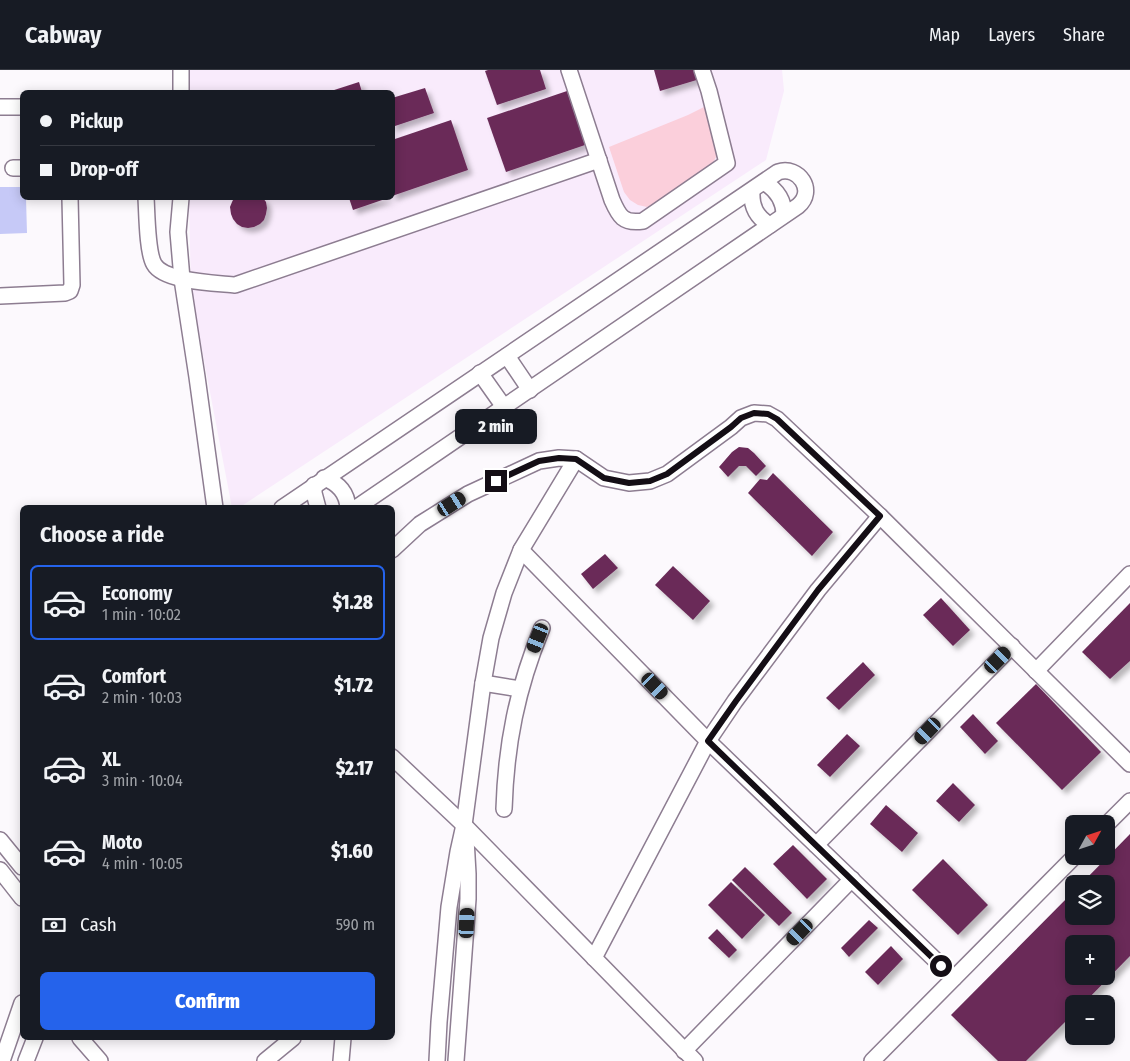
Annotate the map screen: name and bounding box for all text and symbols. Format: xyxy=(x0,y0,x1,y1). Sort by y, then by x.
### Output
text: Cabway xyxy=(25,21,101,49)
text: Map xyxy=(929,24,960,46)
text: Layers xyxy=(988,24,1035,46)
text: Share xyxy=(1063,24,1105,46)
text: Pickup xyxy=(70,110,123,133)
text: Drop-off xyxy=(70,158,138,181)
callout: 2 min xyxy=(455,408,537,444)
text: 2 min xyxy=(478,417,514,436)
route end xyxy=(485,470,507,492)
car xyxy=(435,490,468,518)
text: Choose a ride xyxy=(40,521,164,548)
icon: car xyxy=(42,580,87,625)
text: Economy xyxy=(102,582,172,605)
text: $1.28 xyxy=(332,591,373,614)
text: 1 min · 10:02 xyxy=(102,605,181,624)
car xyxy=(525,621,550,655)
car xyxy=(982,644,1013,676)
icon: car xyxy=(42,663,87,708)
text: Comfort xyxy=(102,665,166,688)
car xyxy=(639,670,670,702)
text: $1.72 xyxy=(334,674,373,697)
text: 2 min · 10:03 xyxy=(102,688,182,707)
car xyxy=(912,715,943,747)
icon: car xyxy=(42,746,87,791)
text: XL xyxy=(102,748,121,771)
text: $2.17 xyxy=(336,757,373,780)
text: 3 min · 10:04 xyxy=(102,771,183,790)
north arrow xyxy=(1065,815,1115,865)
map controls xyxy=(1065,815,1115,1045)
icon: car xyxy=(42,829,87,874)
text: Moto xyxy=(102,831,142,854)
text: $1.60 xyxy=(331,840,373,863)
text: 4 min · 10:05 xyxy=(102,854,183,873)
button: layers xyxy=(1065,875,1115,925)
car xyxy=(458,908,475,938)
icon: cash xyxy=(40,911,68,939)
text: Cash xyxy=(80,913,117,936)
text: 590 m xyxy=(336,915,375,934)
car xyxy=(784,916,815,948)
button: + xyxy=(1065,935,1115,985)
route start xyxy=(930,955,952,977)
button: Confirm xyxy=(40,972,375,1030)
button: − xyxy=(1065,995,1115,1045)

